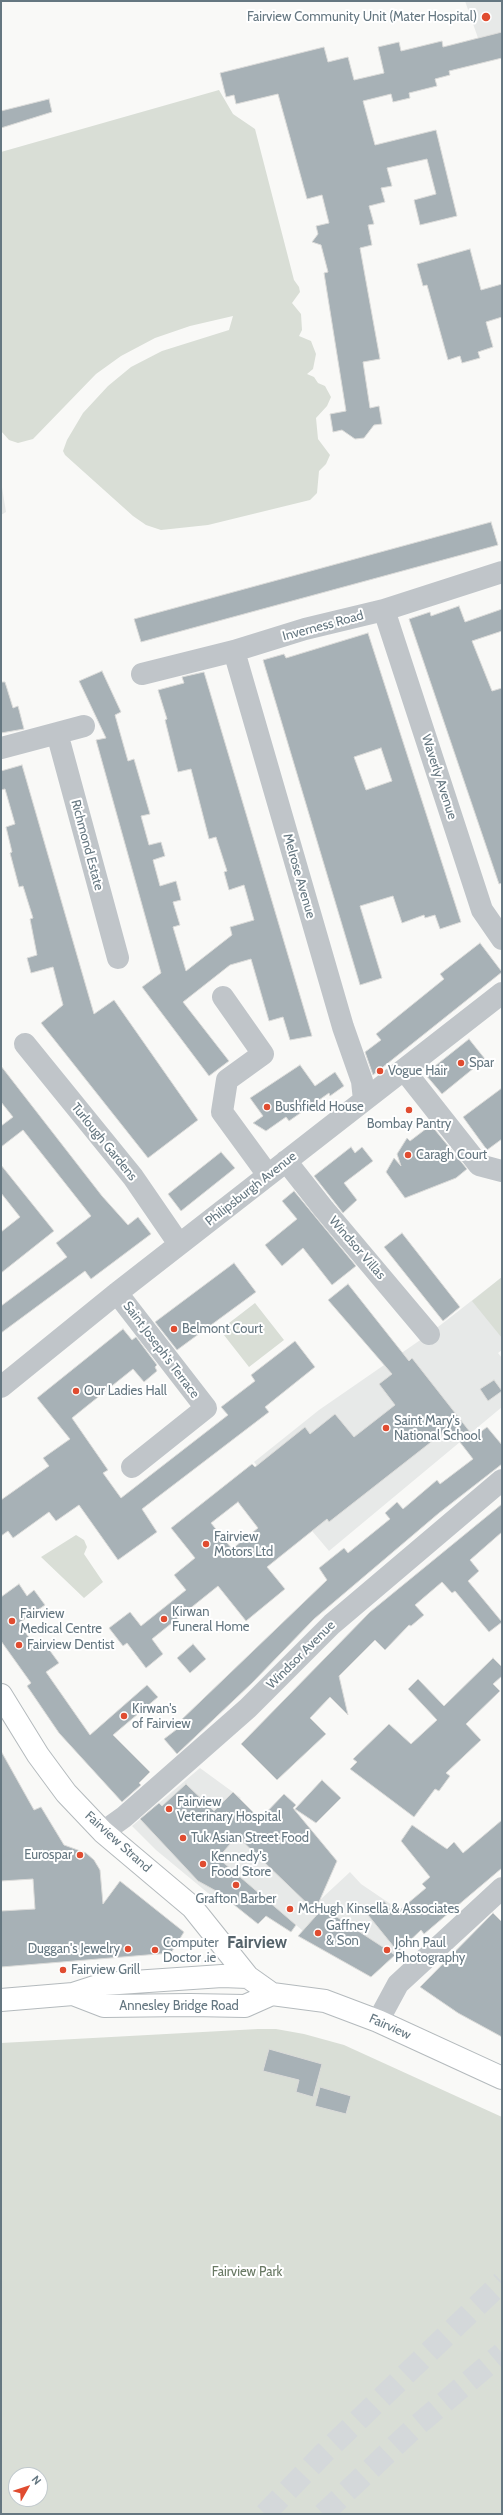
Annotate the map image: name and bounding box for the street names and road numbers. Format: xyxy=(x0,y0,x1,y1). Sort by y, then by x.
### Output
street label: Inverness Road xyxy=(281,608,365,644)
street label: Waverly Avenue xyxy=(418,732,460,822)
street label: Richmond Estate xyxy=(67,798,107,892)
street label: Melrose Avenue xyxy=(279,832,319,920)
street label: Turlough Gardens xyxy=(68,1100,140,1184)
street label: Philipsburgh Avenue xyxy=(202,1149,300,1229)
street label: Windsor Villas xyxy=(326,1213,388,1283)
street label: Saint Joseph's Terrace xyxy=(120,1299,202,1401)
street label: Windsor Avenue xyxy=(264,1618,338,1692)
street label: Fairview Strand xyxy=(82,1808,154,1876)
street label: Annesley Bridge Road xyxy=(119,1998,239,2014)
street label: Fairview xyxy=(367,2011,413,2043)

